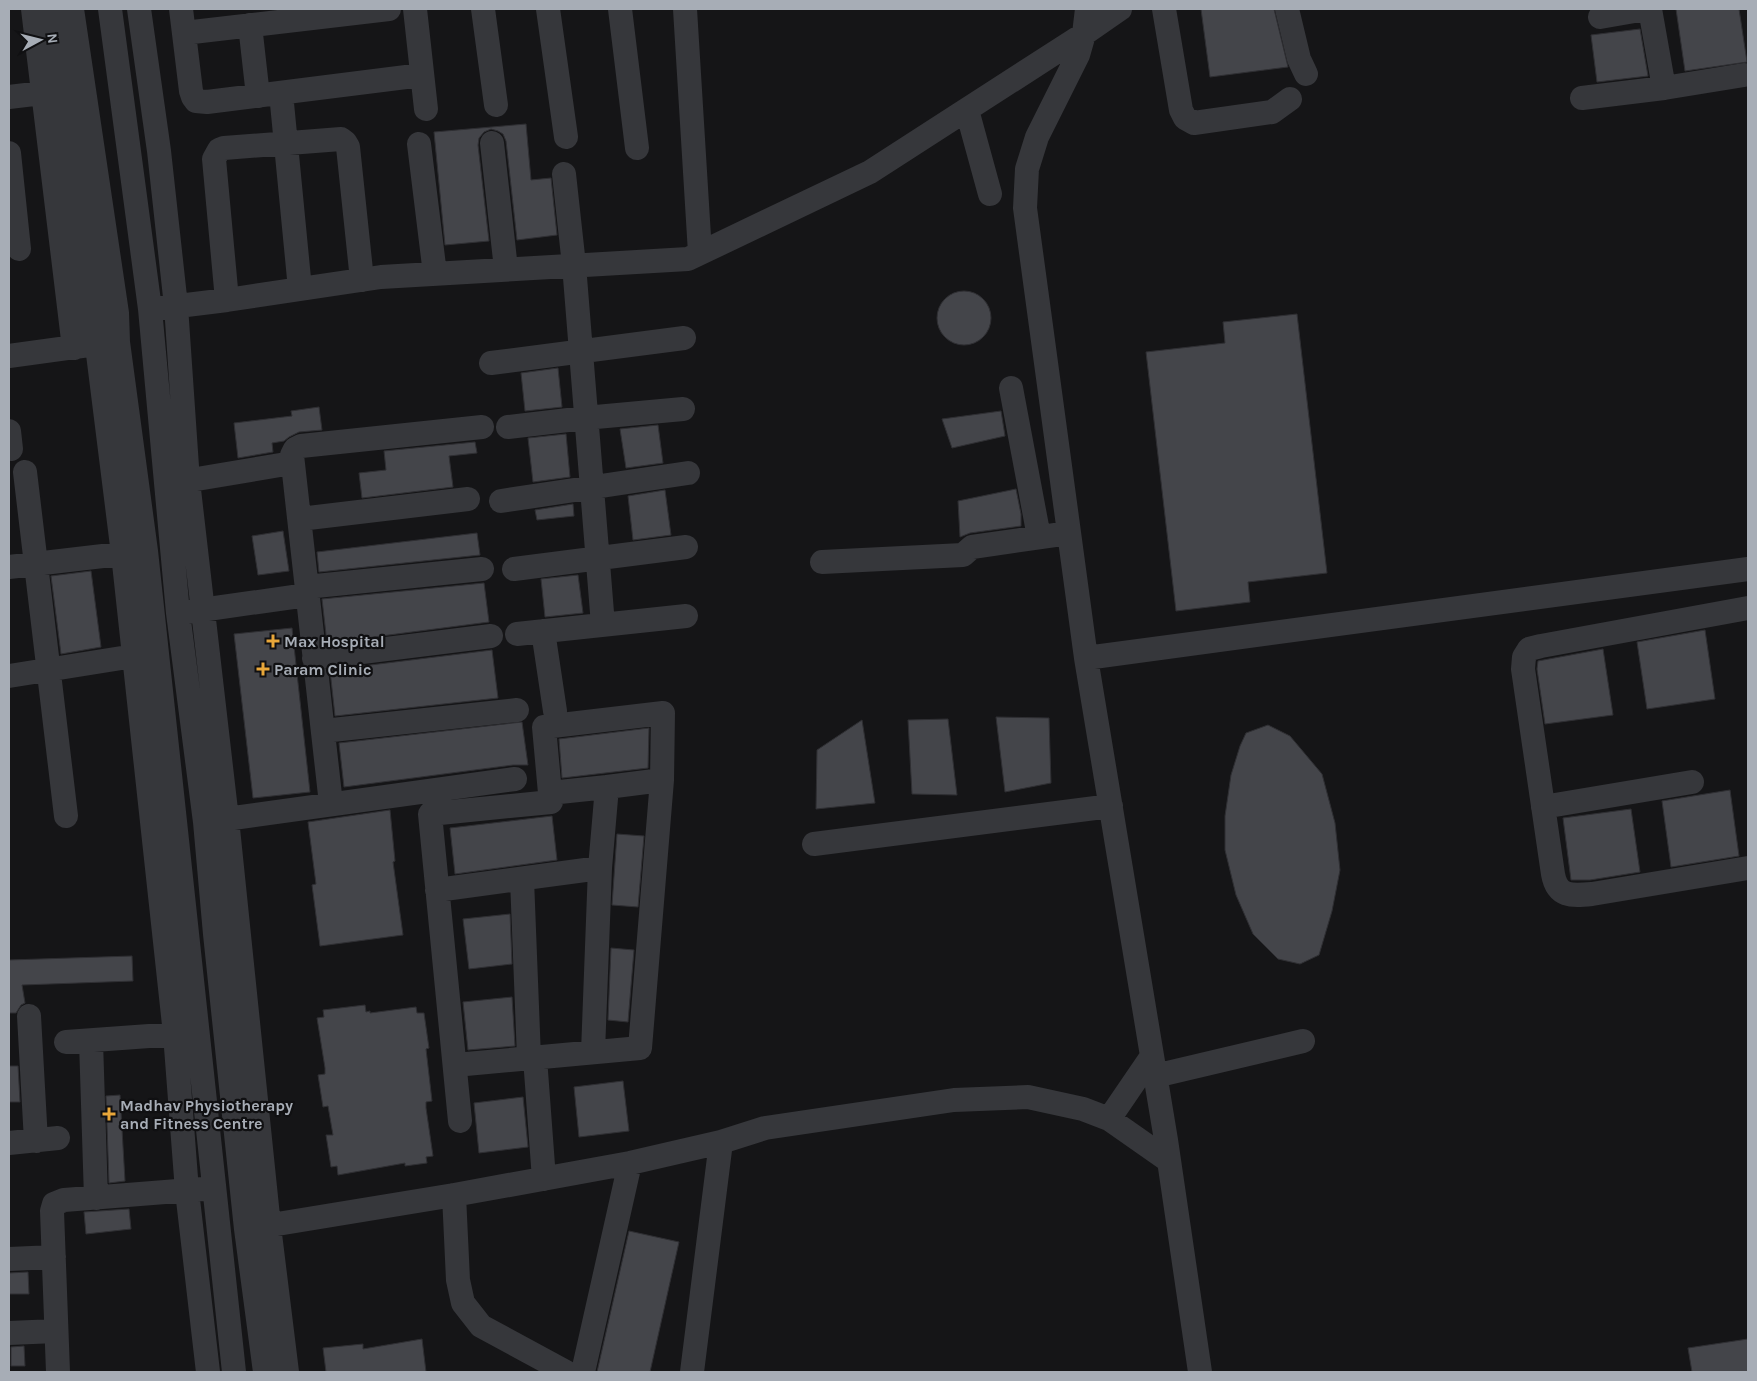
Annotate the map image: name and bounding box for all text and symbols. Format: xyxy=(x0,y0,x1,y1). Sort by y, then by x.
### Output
north arrow xyxy=(15,15,65,65)
text: N xyxy=(43,32,61,44)
place label: Max Hospital xyxy=(284,632,385,651)
marker: Max Hospital xyxy=(266,634,280,648)
place label: Param Clinic xyxy=(274,660,371,679)
marker: Param Clinic xyxy=(256,662,270,676)
place label: Madhav Physiotherapy and Fitness Centre xyxy=(120,1096,293,1133)
marker: Madhav Physiotherapy and Fitness Centre xyxy=(102,1107,116,1121)

